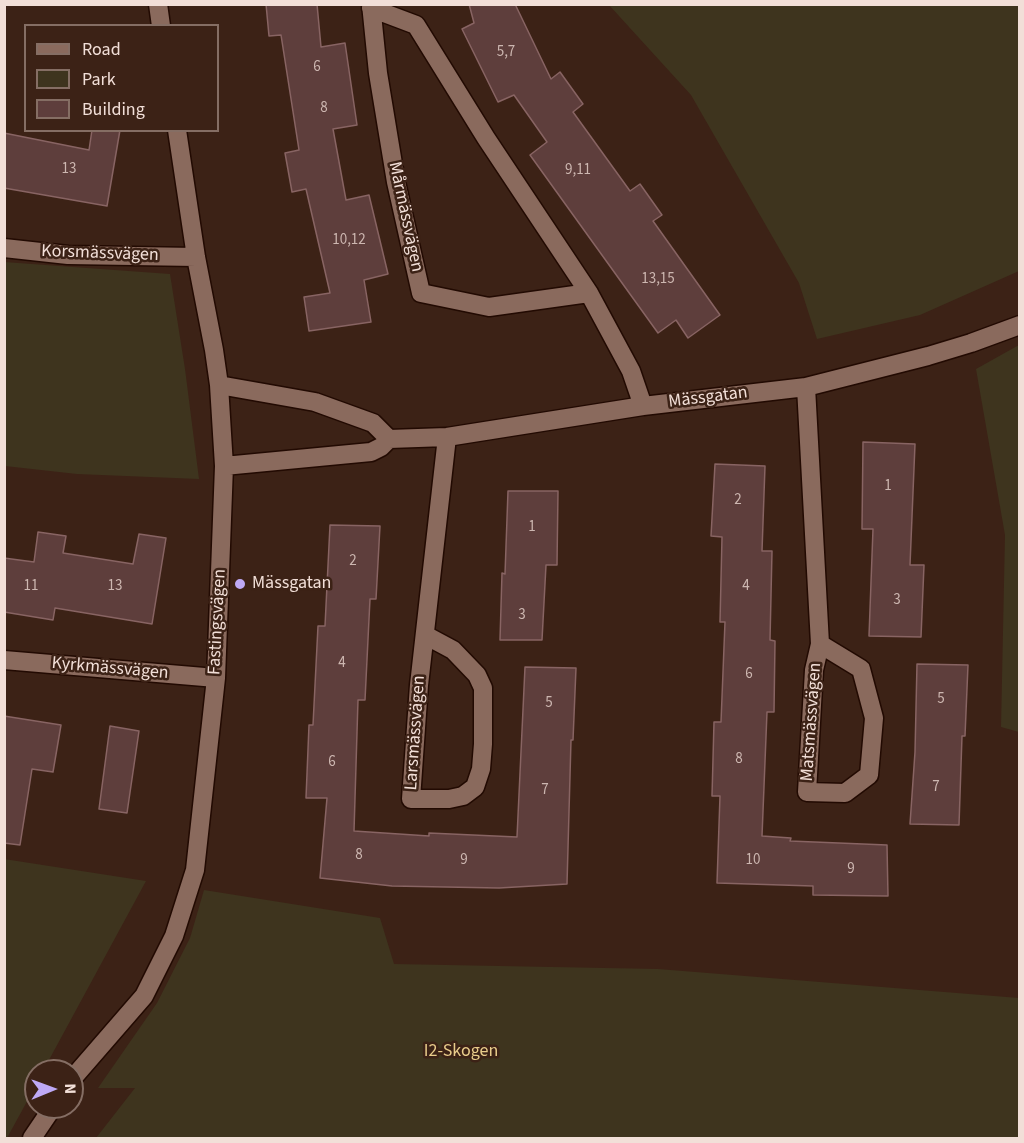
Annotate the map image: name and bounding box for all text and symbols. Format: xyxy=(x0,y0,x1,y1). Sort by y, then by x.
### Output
legend xyxy=(24,24,219,132)
text: Road xyxy=(82,37,121,62)
house number: 5,7 xyxy=(497,44,515,62)
house number: 6 xyxy=(313,59,321,77)
text: Park xyxy=(82,67,116,92)
text: Building xyxy=(82,97,145,122)
house number: 8 xyxy=(320,100,328,118)
street label: Mårmässvägen xyxy=(383,160,427,274)
house number: 13 xyxy=(62,161,76,179)
house number: 9,11 xyxy=(565,162,591,180)
house number: 10,12 xyxy=(332,232,366,250)
street label: Korsmässvägen xyxy=(41,241,159,267)
house number: 13,15 xyxy=(641,271,675,289)
street label: Mässgatan xyxy=(667,382,749,414)
house number: 1 xyxy=(884,478,892,496)
house number: 2 xyxy=(734,492,742,510)
house number: 1 xyxy=(528,519,536,537)
house number: 2 xyxy=(349,553,357,571)
street label: Fastingsvägen xyxy=(204,568,232,676)
place label: Mässgatan xyxy=(252,573,331,595)
marker: Mässgatan xyxy=(233,577,247,591)
house number: 11 xyxy=(24,578,38,596)
house number: 13 xyxy=(108,578,122,596)
house number: 4 xyxy=(742,578,750,596)
house number: 3 xyxy=(893,592,901,610)
house number: 3 xyxy=(518,607,526,625)
street label: Kyrkmässvägen xyxy=(51,653,169,685)
house number: 4 xyxy=(338,655,346,673)
street label: Matsmässvägen xyxy=(797,662,827,782)
house number: 6 xyxy=(745,666,753,684)
street label: Larsmässvägen xyxy=(401,675,431,791)
house number: 5 xyxy=(937,691,945,709)
house number: 5 xyxy=(545,695,553,713)
house number: 8 xyxy=(735,751,743,769)
house number: 6 xyxy=(328,754,336,772)
house number: 7 xyxy=(932,779,940,797)
house number: 7 xyxy=(541,782,549,800)
house number: 8 xyxy=(355,847,363,865)
house number: 9 xyxy=(460,852,468,870)
house number: 10 xyxy=(746,852,760,870)
house number: 9 xyxy=(847,861,855,879)
park label: I2-Skogen xyxy=(424,1041,498,1063)
north arrow xyxy=(24,1059,84,1119)
text: N xyxy=(59,1083,81,1094)

